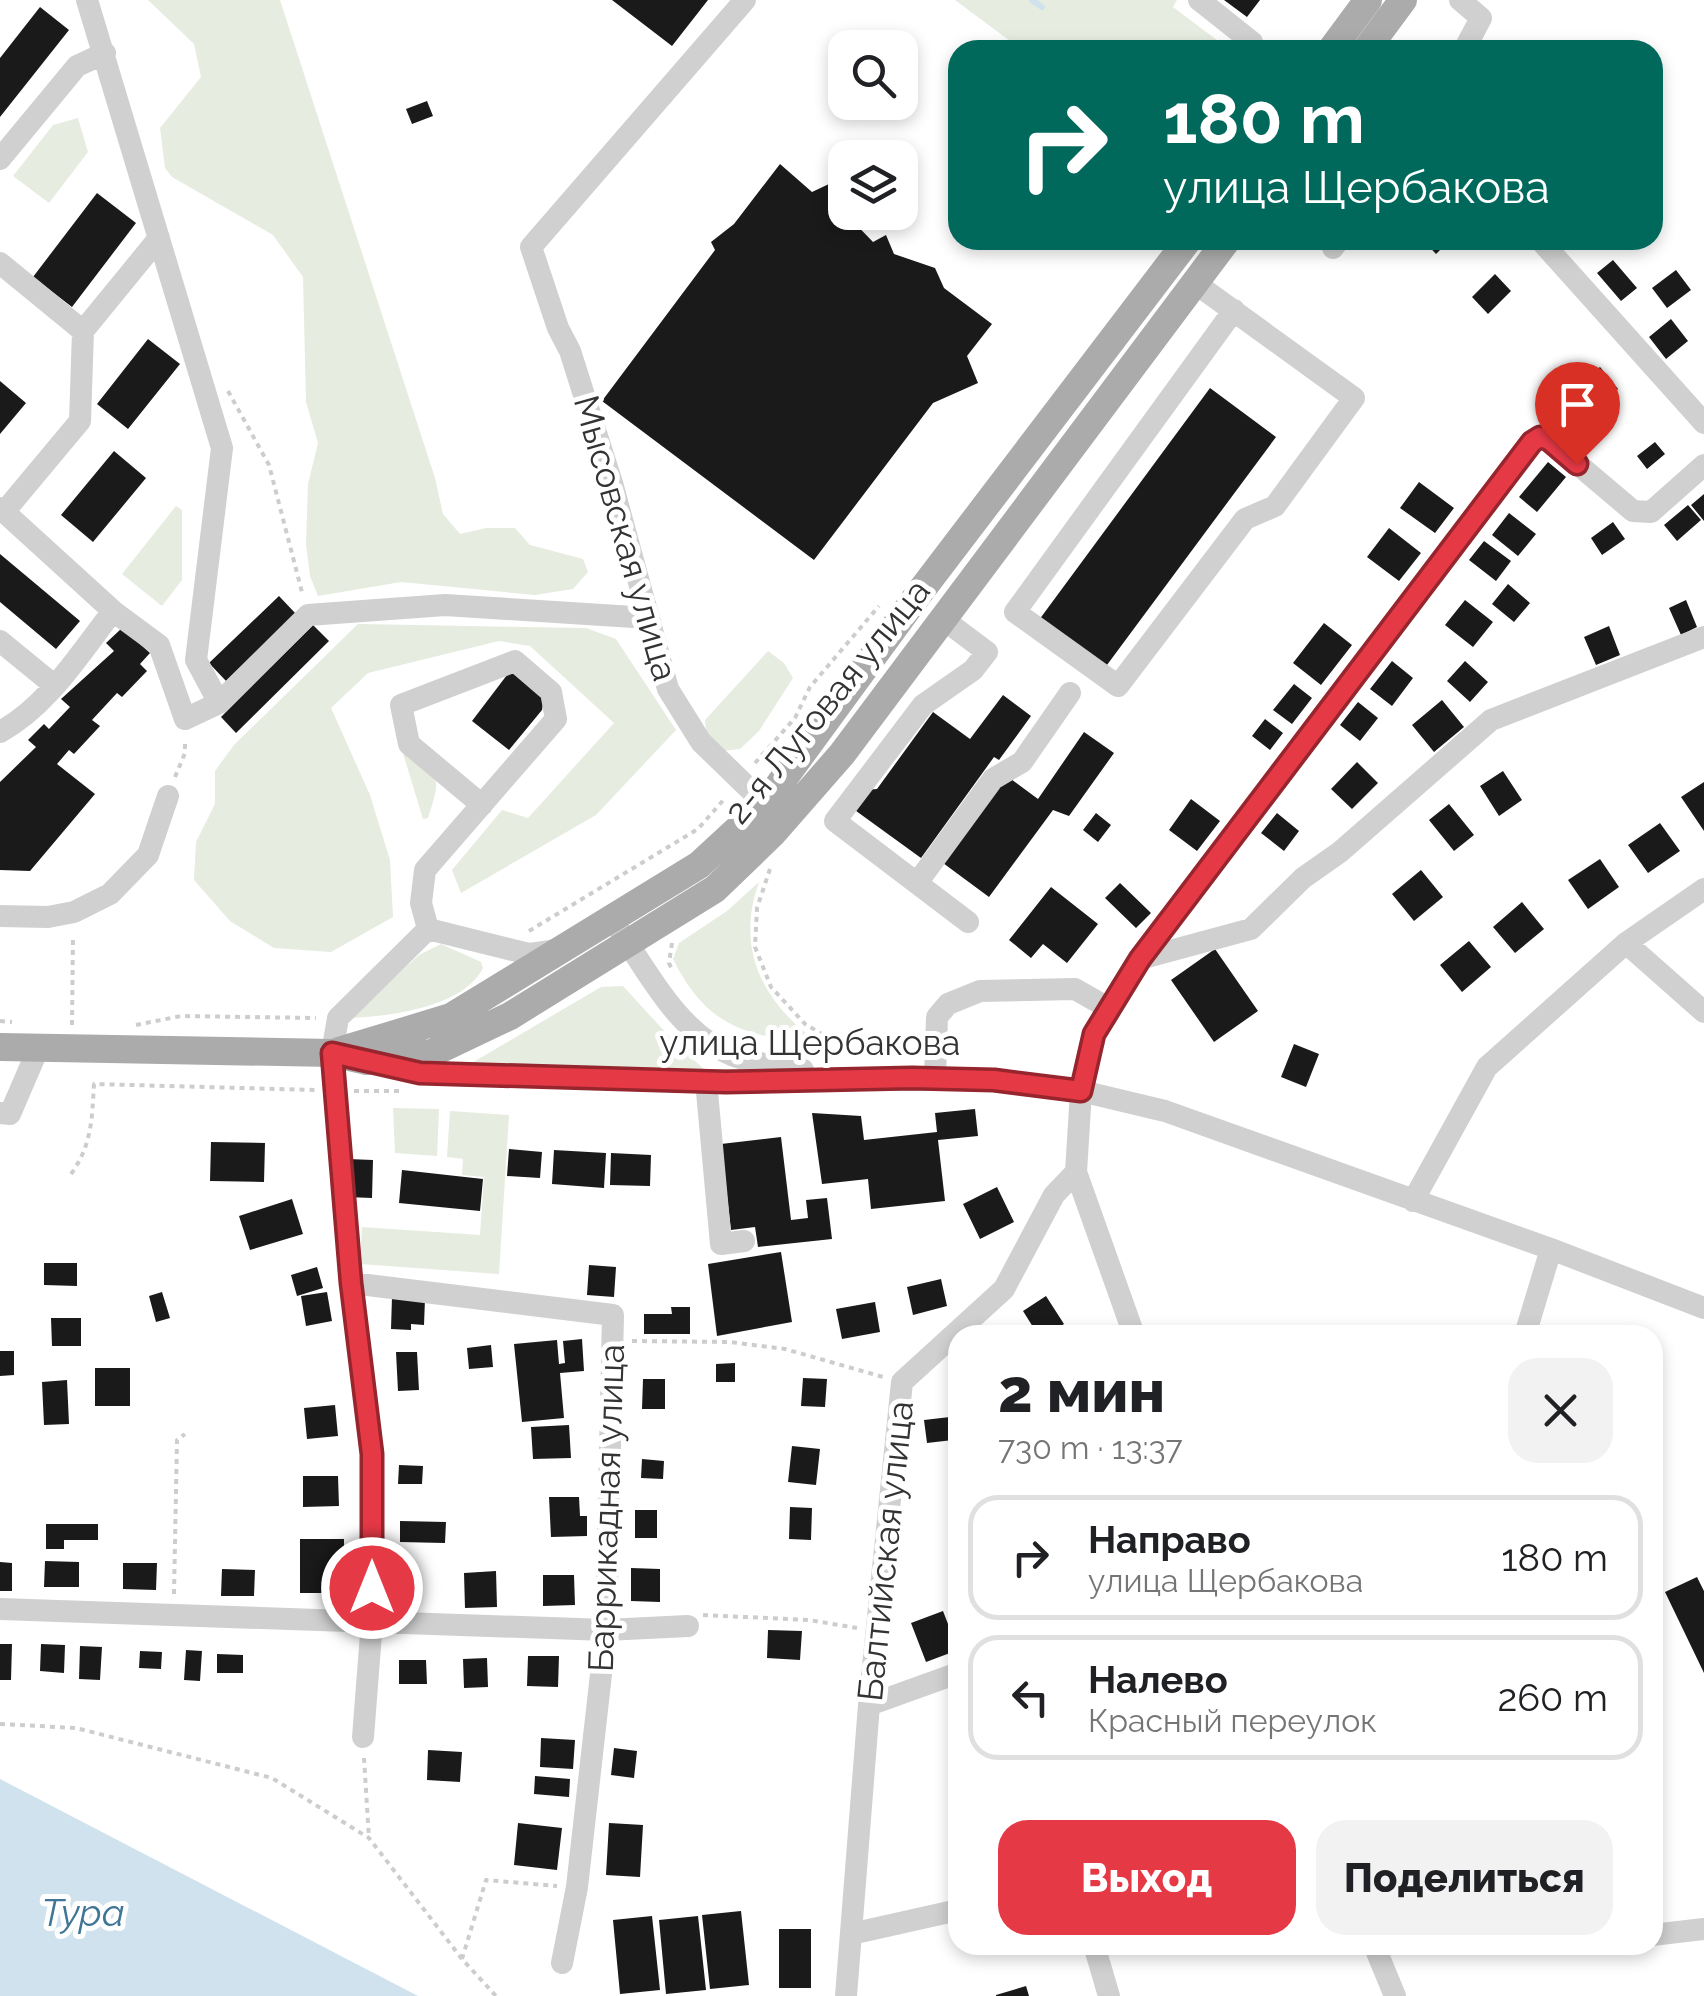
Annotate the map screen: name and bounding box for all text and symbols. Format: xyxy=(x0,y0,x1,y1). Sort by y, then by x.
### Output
map controls xyxy=(828,30,918,230)
button: search xyxy=(828,30,918,120)
text: 180 m xyxy=(1163,77,1365,159)
icon: right xyxy=(998,80,1128,210)
button: layers xyxy=(828,140,918,230)
text: улица Щербакова xyxy=(1163,161,1550,214)
pin xyxy=(1535,362,1620,465)
icon: arrive xyxy=(1550,377,1605,432)
street label: Мысовская улица xyxy=(566,391,686,685)
street label: 2-я Луговая улица xyxy=(716,571,938,831)
street label: улица Щербакова xyxy=(660,1022,960,1063)
street label: Баррикадная улица xyxy=(580,1343,632,1673)
text: 2 мин xyxy=(998,1356,1165,1426)
button: close xyxy=(1508,1358,1613,1463)
street label: Балтийская улица xyxy=(849,1399,921,1703)
text: 730 m · 13:37 xyxy=(998,1429,1183,1466)
text: Направо xyxy=(1088,1517,1251,1562)
icon: right xyxy=(1003,1530,1058,1585)
text: 180 m xyxy=(1501,1535,1608,1580)
position arrow xyxy=(320,1536,424,1640)
text: улица Щербакова xyxy=(1088,1562,1363,1599)
text: Налево xyxy=(1088,1657,1228,1702)
icon: left xyxy=(1003,1670,1058,1725)
text: 260 m xyxy=(1497,1675,1608,1720)
text: Красный переулок xyxy=(1088,1702,1377,1739)
button: Выход xyxy=(998,1820,1296,1935)
button: Поделиться xyxy=(1316,1820,1613,1935)
water label: Тура xyxy=(41,1890,125,1935)

